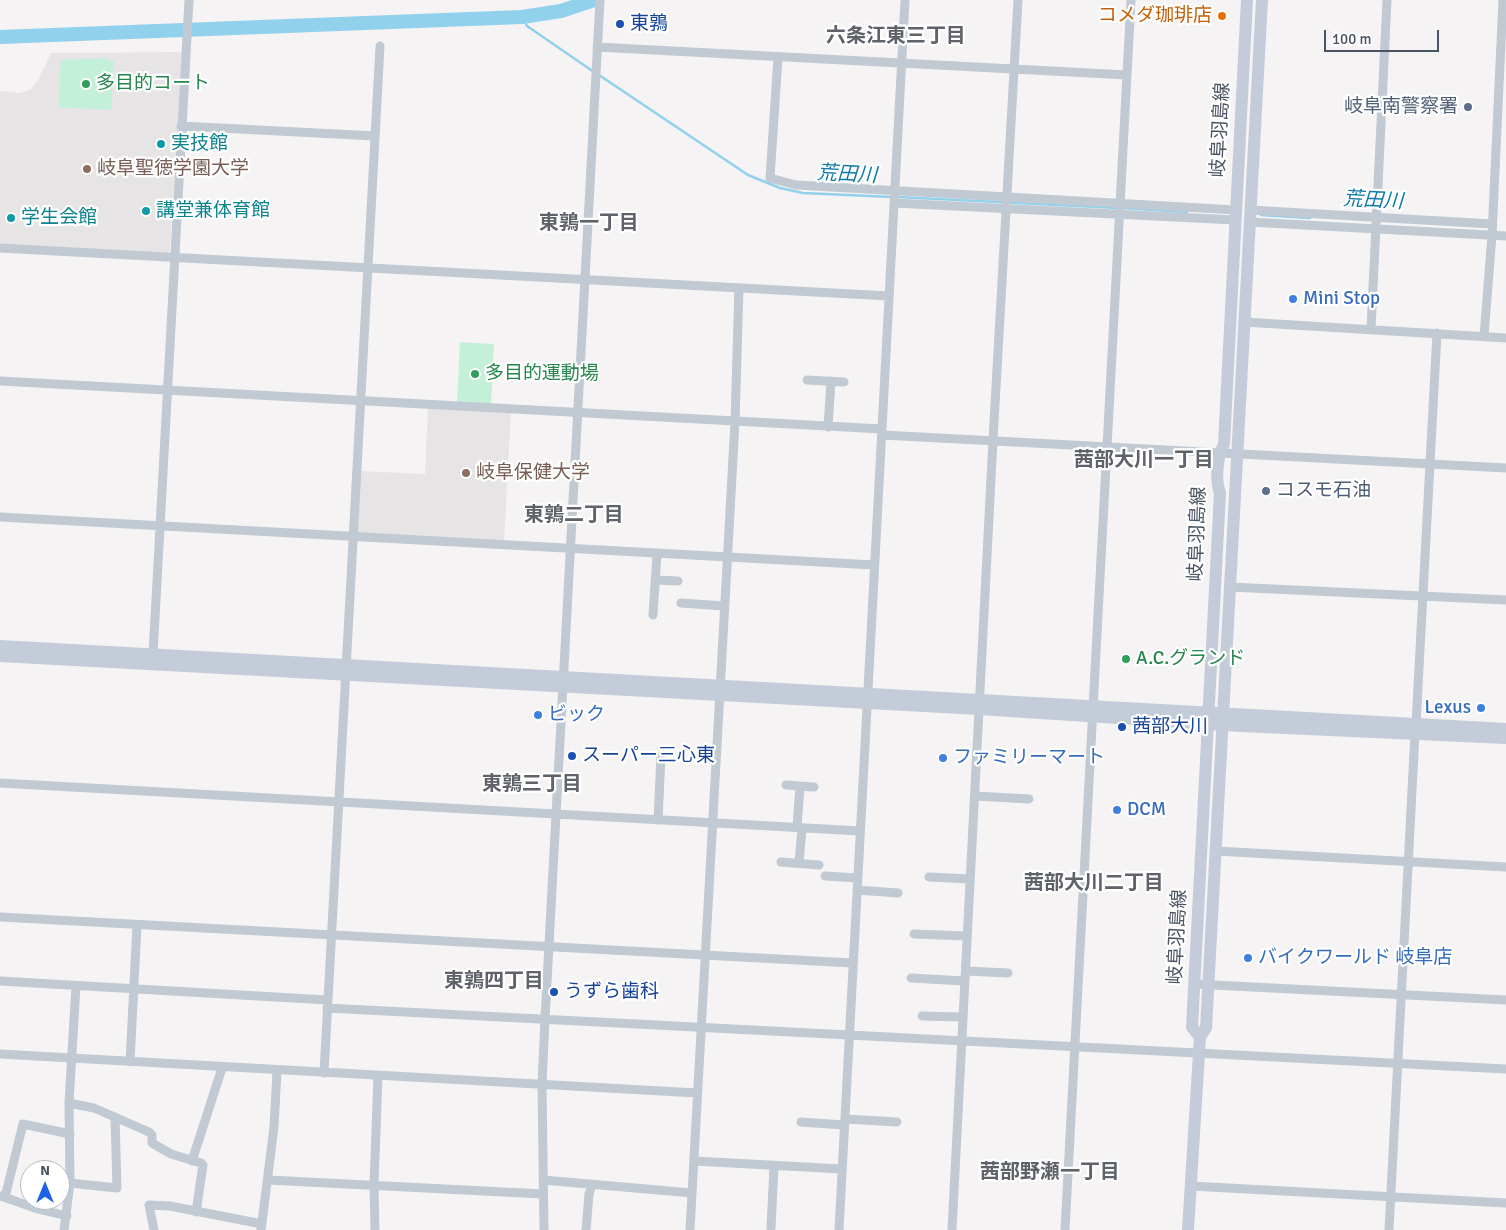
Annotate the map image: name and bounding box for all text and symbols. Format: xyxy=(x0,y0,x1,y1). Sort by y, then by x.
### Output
place label: コメダ珈琲店 xyxy=(1098,5,1212,27)
marker: コメダ珈琲店 xyxy=(1216,10,1228,22)
place label: 東鶉 xyxy=(630,13,668,35)
marker: 東鶉 xyxy=(614,18,626,30)
scale bar xyxy=(1326,20,1441,52)
district label: 六条江東三丁目 xyxy=(826,25,966,49)
text: 100 m xyxy=(1332,30,1372,48)
place label: 多目的コート xyxy=(96,73,210,95)
marker: 多目的コート xyxy=(80,78,92,90)
street label: 岐阜羽島線 xyxy=(1207,82,1235,178)
place label: 岐阜南警察署 xyxy=(1344,96,1458,118)
marker: 岐阜南警察署 xyxy=(1462,101,1474,113)
place label: 実技館 xyxy=(171,133,228,155)
marker: 実技館 xyxy=(155,138,167,150)
place label: 岐阜聖徳学園大学 xyxy=(97,158,249,180)
water label: 荒田川 xyxy=(816,161,878,189)
marker: 岐阜聖徳学園大学 xyxy=(81,163,93,175)
water label: 荒田川 xyxy=(1342,187,1404,215)
place label: 講堂兼体育館 xyxy=(156,200,270,222)
marker: 講堂兼体育館 xyxy=(140,205,152,217)
place label: 学生会館 xyxy=(21,207,97,229)
marker: 学生会館 xyxy=(5,212,17,224)
district label: 東鶉一丁目 xyxy=(539,212,639,236)
place label: Mini Stop xyxy=(1303,288,1380,310)
marker: Mini Stop xyxy=(1287,293,1299,305)
place label: 多目的運動場 xyxy=(485,363,599,385)
marker: 多目的運動場 xyxy=(469,368,481,380)
district label: 茜部大川一丁目 xyxy=(1074,449,1214,473)
place label: 岐阜保健大学 xyxy=(476,462,590,484)
marker: 岐阜保健大学 xyxy=(460,467,472,479)
place label: コスモ石油 xyxy=(1276,480,1371,502)
marker: コスモ石油 xyxy=(1260,485,1272,497)
street label: 岐阜羽島線 xyxy=(1185,486,1211,582)
district label: 東鶉二丁目 xyxy=(524,504,624,528)
place label: A.C.グランド xyxy=(1136,648,1245,670)
marker: A.C.グランド xyxy=(1120,653,1132,665)
place label: Lexus xyxy=(1425,697,1471,719)
marker: Lexus xyxy=(1475,702,1487,714)
place label: ビック xyxy=(548,704,605,726)
marker: ビック xyxy=(532,709,544,721)
place label: 茜部大川 xyxy=(1132,716,1208,738)
marker: 茜部大川 xyxy=(1116,721,1128,733)
place label: スーパー三心東 xyxy=(582,745,715,767)
place label: ファミリーマート xyxy=(953,747,1105,769)
marker: スーパー三心東 xyxy=(566,750,578,762)
marker: ファミリーマート xyxy=(937,752,949,764)
district label: 東鶉三丁目 xyxy=(482,773,582,797)
place label: DCM xyxy=(1127,799,1166,821)
marker: DCM xyxy=(1111,804,1123,816)
district label: 茜部大川二丁目 xyxy=(1024,872,1164,896)
street label: 岐阜羽島線 xyxy=(1164,889,1192,985)
place label: バイクワールド 岐阜店 xyxy=(1258,947,1452,969)
marker: バイクワールド 岐阜店 xyxy=(1242,952,1254,964)
district label: 東鶉四丁目 xyxy=(444,970,544,994)
place label: うずら歯科 xyxy=(564,981,659,1003)
marker: うずら歯科 xyxy=(548,986,560,998)
north arrow xyxy=(20,1160,70,1210)
district label: 茜部野瀬一丁目 xyxy=(980,1161,1120,1185)
text: N xyxy=(40,1162,50,1179)

